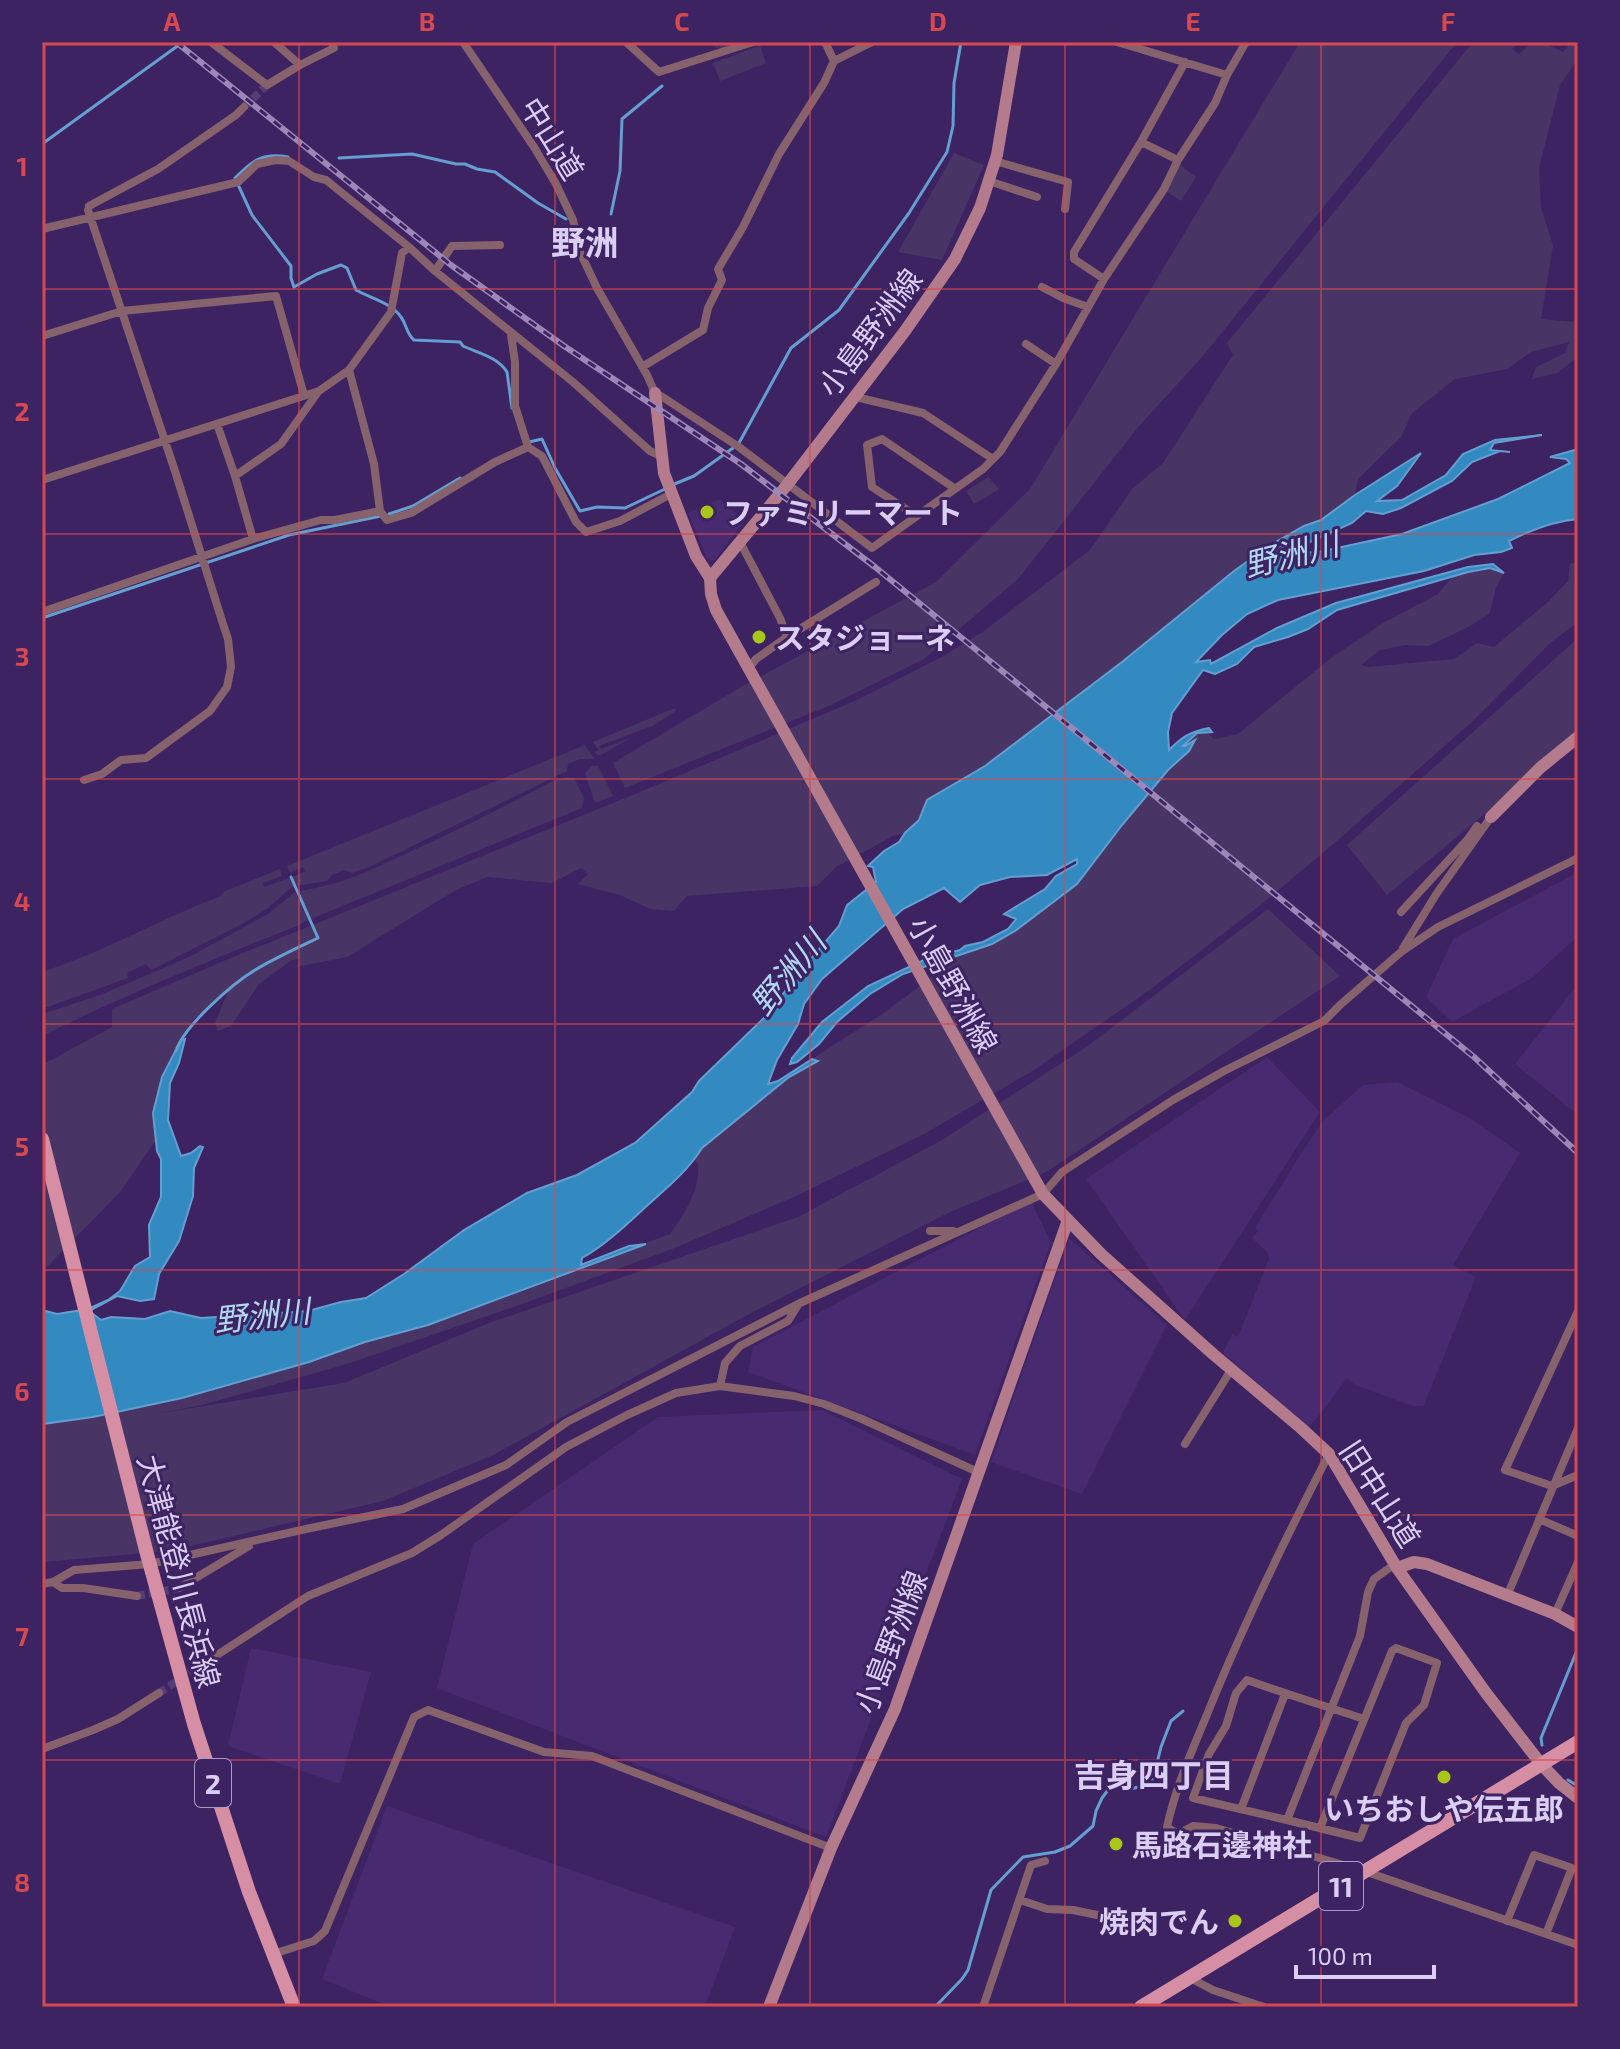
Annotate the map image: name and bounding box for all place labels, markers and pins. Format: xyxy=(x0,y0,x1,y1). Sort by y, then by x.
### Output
place label: ファミリーマート xyxy=(723,494,963,530)
marker: ファミリーマート xyxy=(698,503,716,521)
place label: スタジョーネ xyxy=(775,619,955,655)
marker: スタジョーネ xyxy=(750,628,768,646)
marker: いちおしや伝五郎 xyxy=(1435,1768,1453,1786)
place label: いちおしや伝五郎 xyxy=(1324,1790,1564,1826)
place label: 馬路石邊神社 xyxy=(1132,1826,1312,1862)
marker: 馬路石邊神社 xyxy=(1107,1835,1125,1853)
place label: 焼肉でん xyxy=(1099,1903,1219,1939)
marker: 焼肉でん xyxy=(1226,1912,1244,1930)

